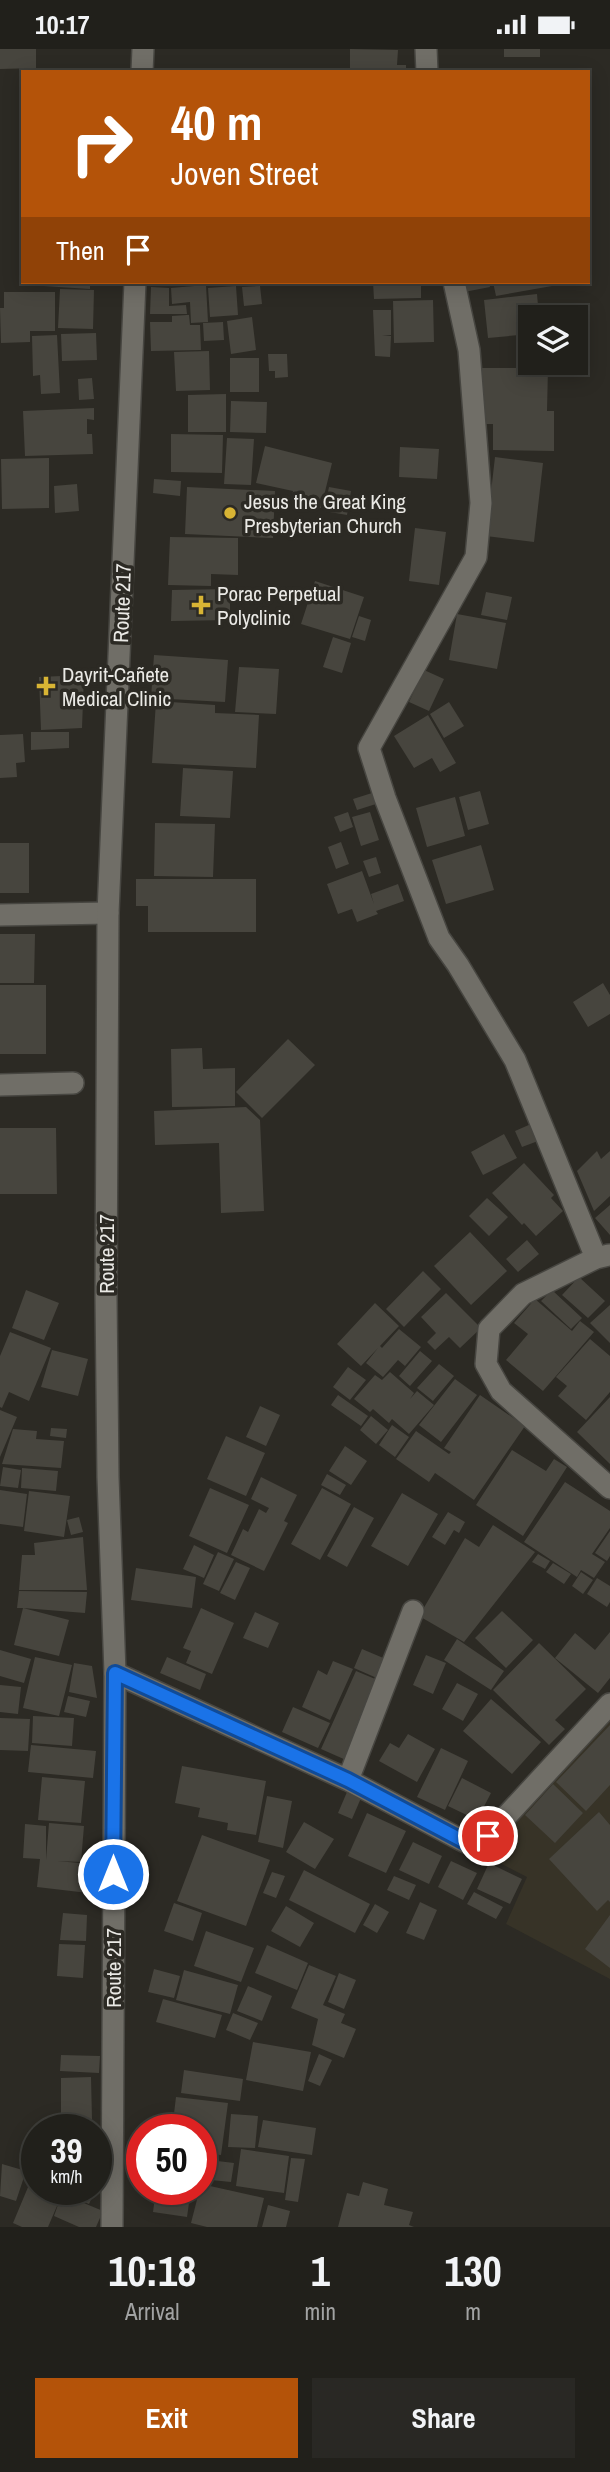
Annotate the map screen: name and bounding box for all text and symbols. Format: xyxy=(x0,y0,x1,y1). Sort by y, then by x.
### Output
text: 10:17 xyxy=(35,7,90,42)
text: 40 m xyxy=(171,89,263,155)
icon: right xyxy=(56,98,147,189)
text: Joven Street xyxy=(171,152,318,195)
icon: arrive xyxy=(119,231,157,269)
text: Then xyxy=(56,233,105,268)
map controls xyxy=(518,305,588,375)
button: layers xyxy=(518,305,588,375)
place label: Jesus the Great King Presbyterian Church xyxy=(244,487,406,540)
marker: Jesus the Great King Presbyterian Church xyxy=(222,505,238,521)
street label: Route 217 xyxy=(106,563,138,643)
place label: Porac Perpetual Polyclinic xyxy=(217,579,340,632)
marker: Porac Perpetual Polyclinic xyxy=(191,595,211,615)
place label: Dayrit-Cañete Medical Clinic xyxy=(62,660,171,713)
marker: Dayrit-Cañete Medical Clinic xyxy=(36,676,56,696)
street label: Route 217 xyxy=(92,1214,121,1294)
pin xyxy=(458,1806,518,1866)
icon: arrive xyxy=(469,1817,507,1855)
position arrow xyxy=(76,1837,150,1911)
street label: Route 217 xyxy=(99,1928,128,2008)
speed limit sign: 50 xyxy=(126,2114,217,2205)
text: 39 xyxy=(51,2127,82,2174)
text: km/h xyxy=(51,2164,83,2189)
text: 10:18 xyxy=(108,2243,196,2299)
text: 1 xyxy=(311,2243,330,2299)
text: 130 xyxy=(444,2243,502,2299)
text: Arrival xyxy=(125,2296,180,2327)
text: min xyxy=(305,2296,336,2327)
text: m xyxy=(465,2296,481,2327)
button: Exit xyxy=(35,2378,298,2458)
button: Share xyxy=(312,2378,575,2458)

